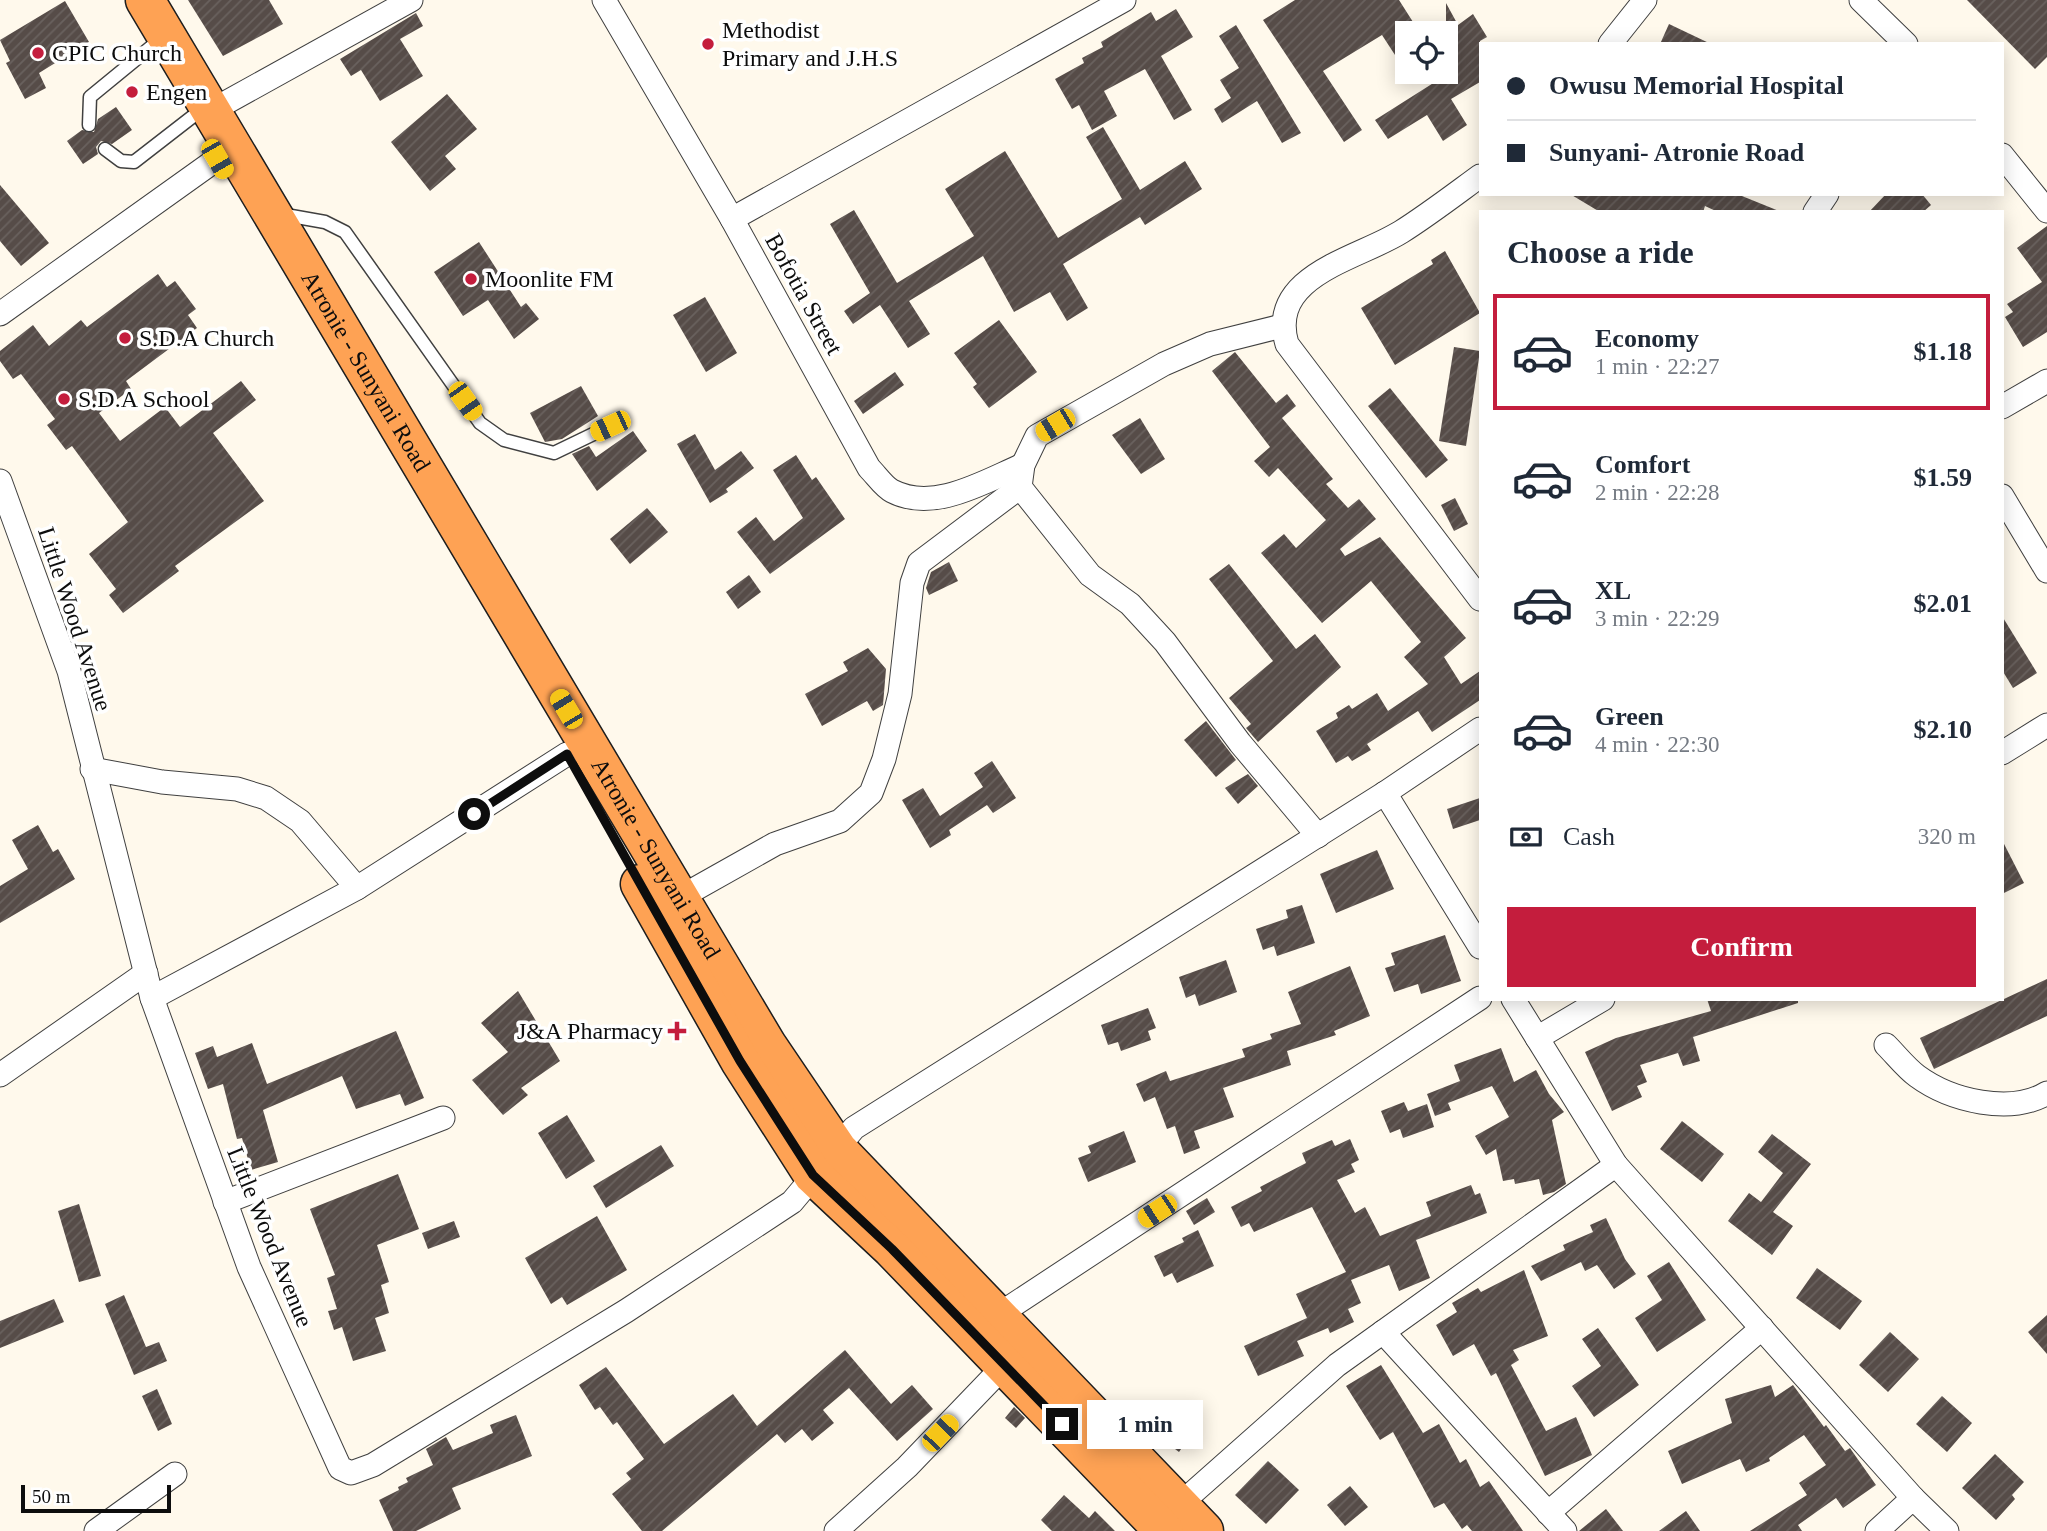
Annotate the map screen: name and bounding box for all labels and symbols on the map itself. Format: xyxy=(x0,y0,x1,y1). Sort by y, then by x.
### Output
place label: Methodist Primary and J.H.S xyxy=(722,17,898,71)
marker: Methodist Primary and J.H.S xyxy=(700,36,716,52)
place label: CPIC Church xyxy=(52,40,182,66)
marker: CPIC Church xyxy=(30,45,46,61)
place label: Engen xyxy=(146,79,207,105)
marker: Engen xyxy=(124,84,140,100)
car xyxy=(198,136,237,182)
street label: Bofotia Street xyxy=(760,229,848,359)
street label: Atronie - Sunyani Road xyxy=(296,266,436,476)
place label: Moonlite FM xyxy=(485,266,614,292)
marker: Moonlite FM xyxy=(463,271,479,287)
place label: S.D.A Church xyxy=(139,325,274,351)
marker: S.D.A Church xyxy=(117,330,133,346)
car xyxy=(445,378,486,424)
place label: S.D.A School xyxy=(78,386,210,412)
marker: S.D.A School xyxy=(56,391,72,407)
car xyxy=(1032,405,1079,445)
car xyxy=(587,408,634,444)
street label: Little Wood Avenue xyxy=(33,524,117,714)
car xyxy=(547,686,586,732)
street label: Atronie - Sunyani Road xyxy=(586,754,726,963)
route start xyxy=(458,798,490,830)
place label: J&A Pharmacy xyxy=(517,1018,663,1044)
marker: J&A Pharmacy xyxy=(669,1023,685,1039)
street label: Little Wood Avenue xyxy=(222,1143,318,1331)
car xyxy=(1134,1191,1181,1231)
callout: 1 min xyxy=(1086,1400,1202,1448)
route end xyxy=(1046,1408,1078,1440)
car xyxy=(918,1411,963,1455)
scale bar xyxy=(21,1482,172,1514)

